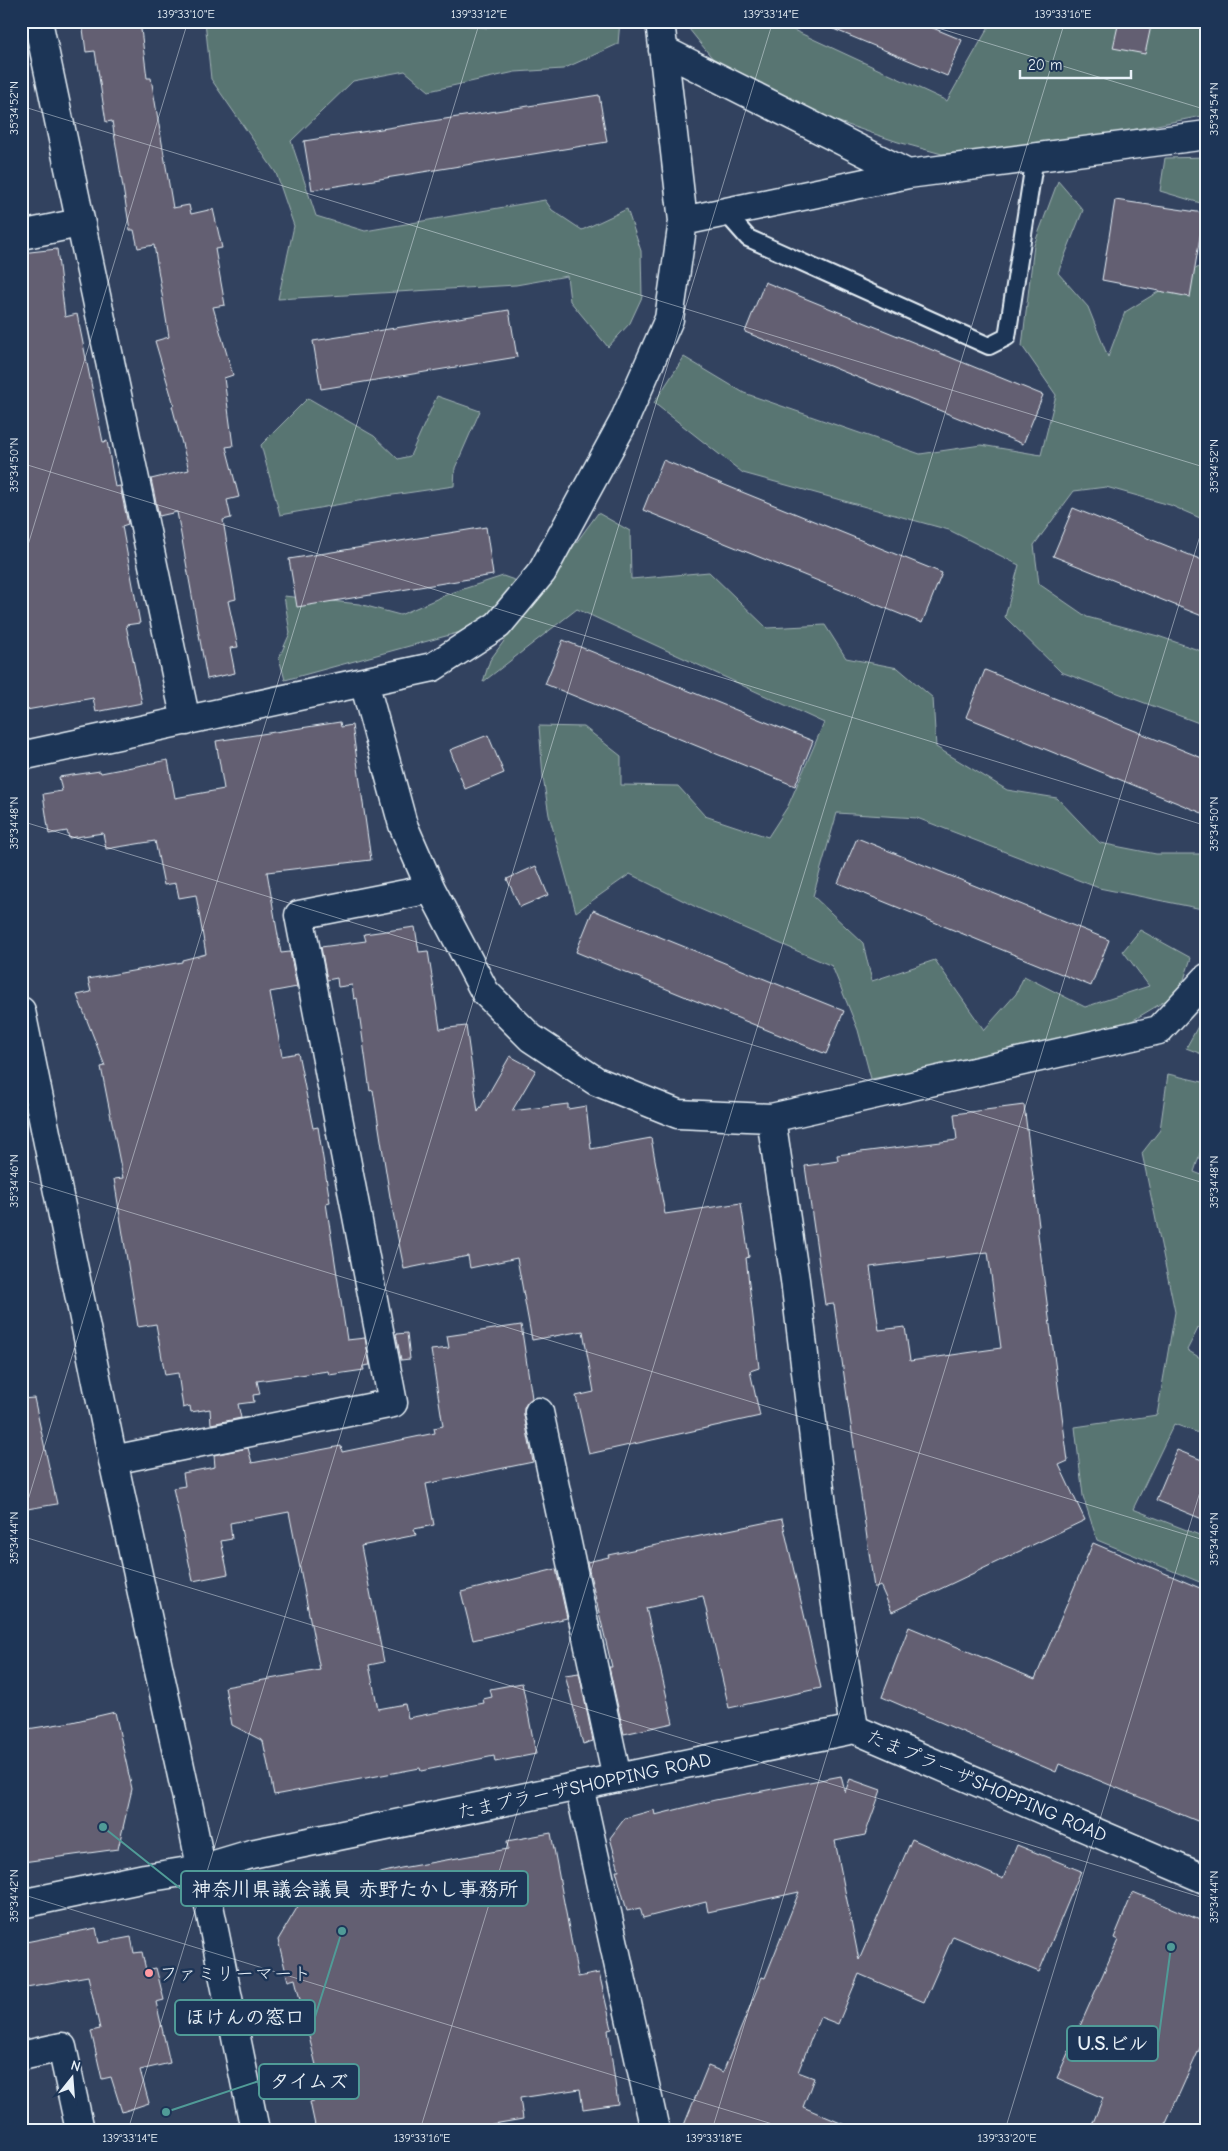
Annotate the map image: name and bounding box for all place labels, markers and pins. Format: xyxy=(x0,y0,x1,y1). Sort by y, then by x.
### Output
callout: 神奈川県議会議員 赤野たかし事務所 xyxy=(181,1871,528,1906)
place label: ファミリーマート xyxy=(159,1963,311,1985)
marker: ファミリーマート xyxy=(143,1967,155,1979)
callout: ほけんの窓口 xyxy=(175,2000,315,2035)
callout: U.S.ビル xyxy=(1067,2026,1158,2061)
callout: タイムズ xyxy=(259,2064,359,2099)

